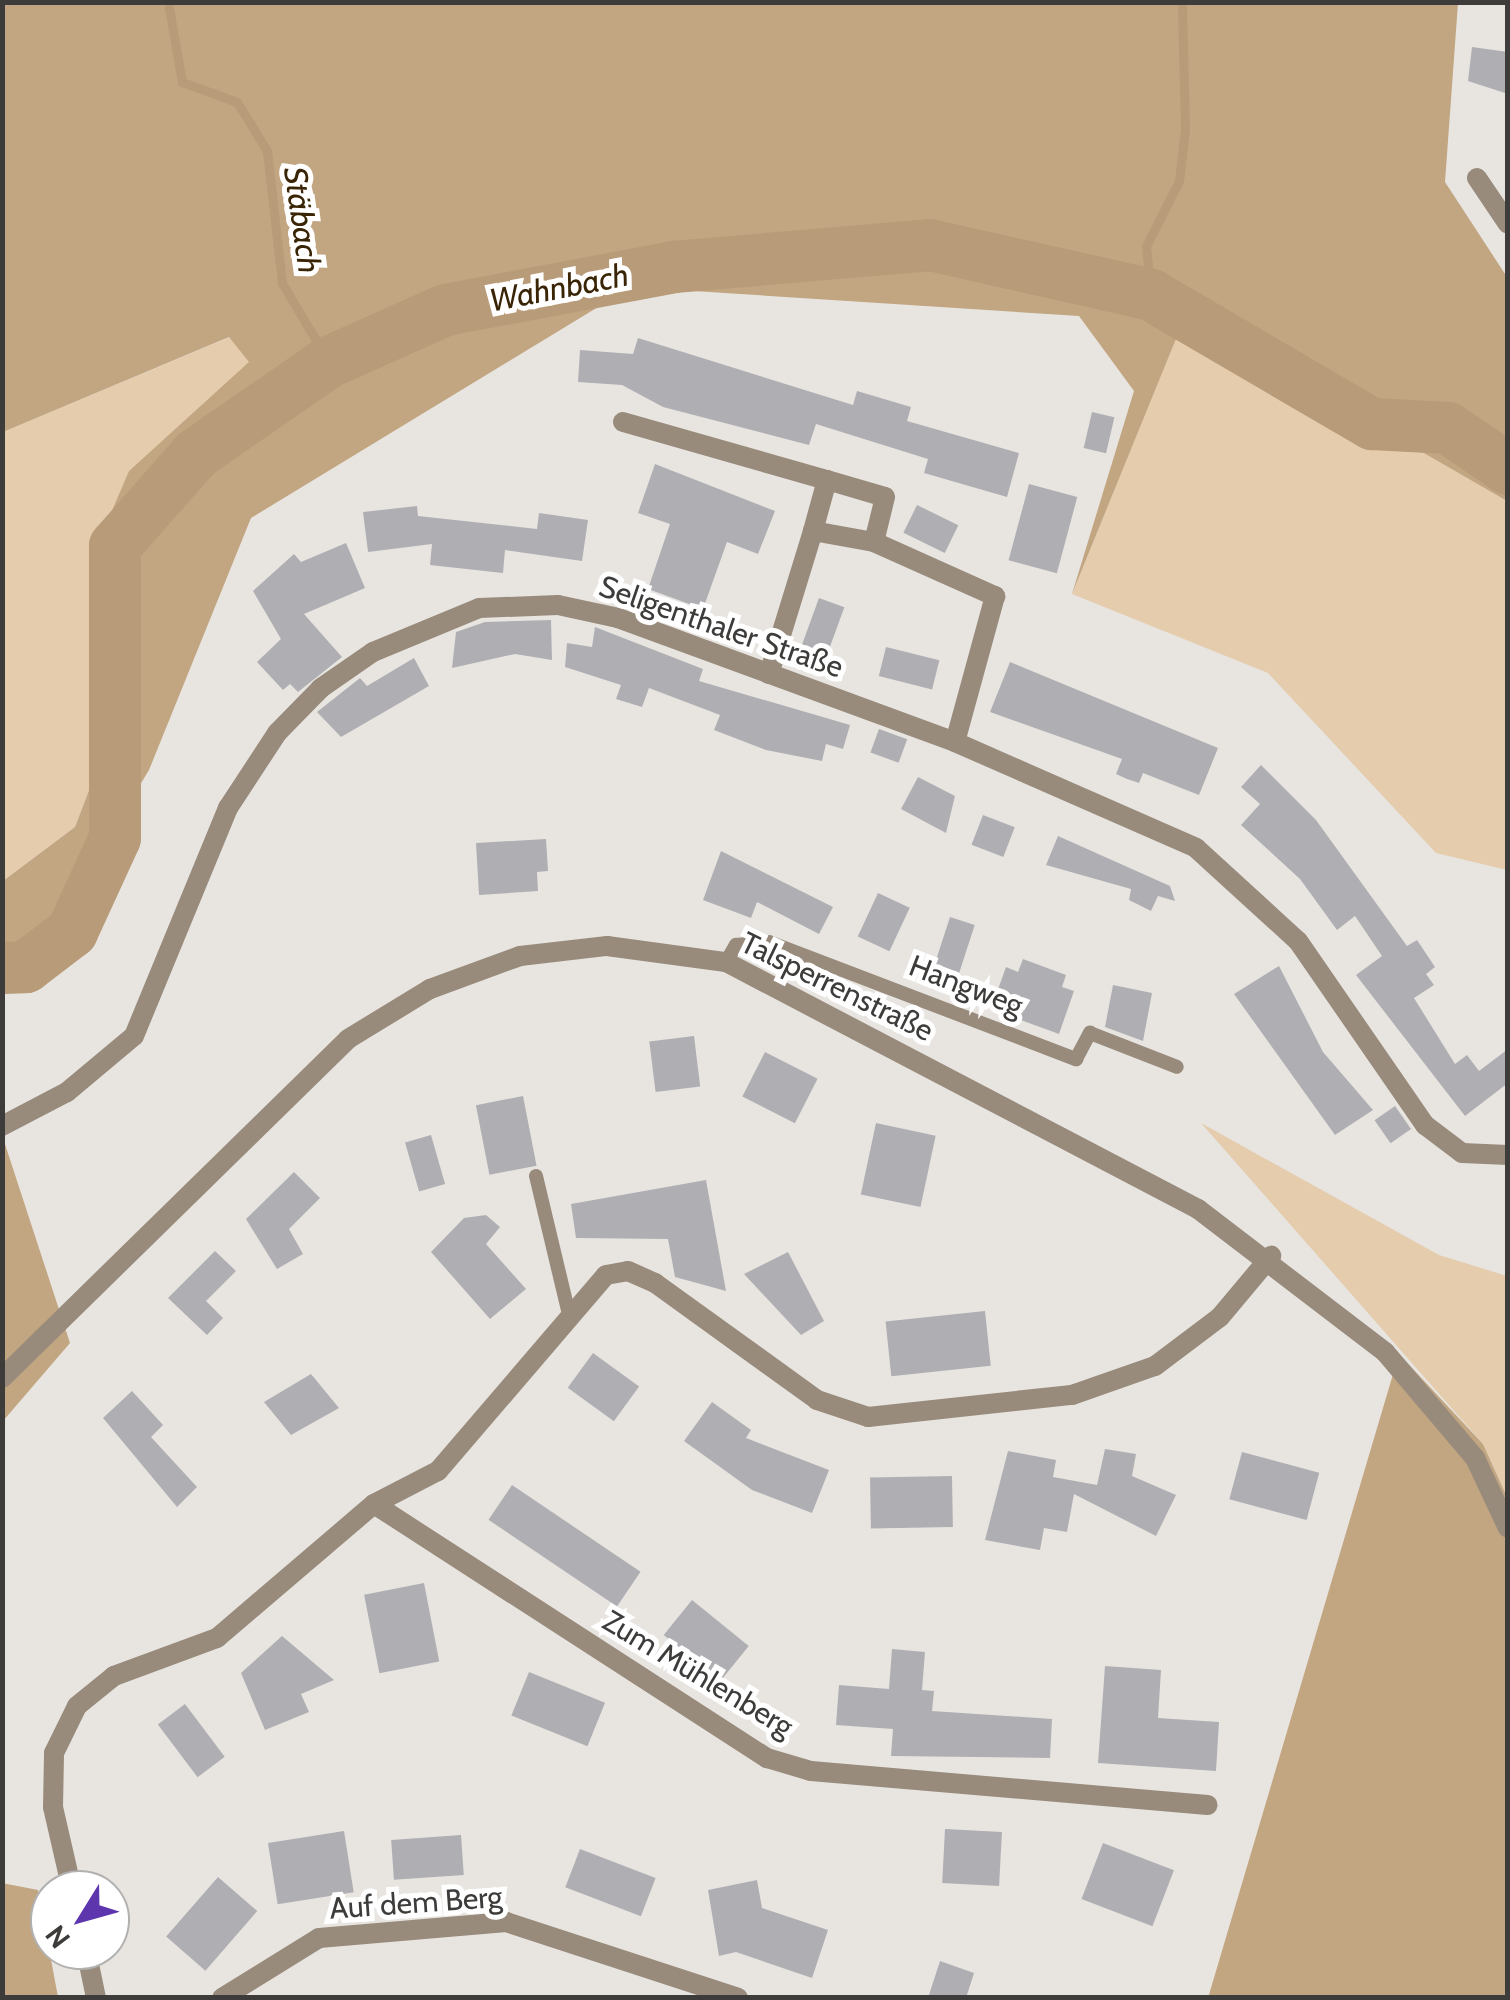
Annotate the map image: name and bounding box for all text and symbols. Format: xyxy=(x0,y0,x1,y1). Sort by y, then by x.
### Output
water label: Stäbach xyxy=(276,164,328,276)
water label: Wahnbach xyxy=(486,256,632,320)
street label: Seligenthaler Straße xyxy=(594,568,848,686)
street label: Talsperrenstraße xyxy=(735,925,939,1049)
street label: Hangweg xyxy=(904,948,1028,1024)
street label: Zum Mühlenberg xyxy=(596,1603,800,1745)
north arrow xyxy=(30,1870,130,1970)
street label: Auf dem Berg xyxy=(328,1879,504,1927)
text: N xyxy=(38,1919,77,1955)

